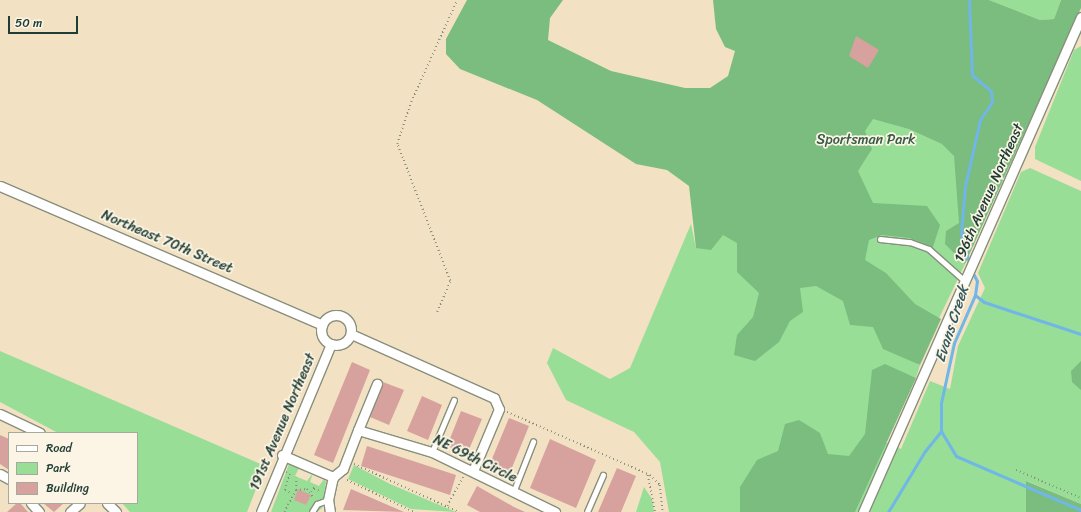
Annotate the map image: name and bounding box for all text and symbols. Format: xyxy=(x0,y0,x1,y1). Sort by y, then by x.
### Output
scale bar xyxy=(10,8,80,34)
text: 50 m xyxy=(15,12,42,34)
street label: 196th Avenue Northeast xyxy=(951,121,1027,265)
park label: Sportsman Park xyxy=(817,132,915,148)
street label: Northeast 70th Street xyxy=(99,207,235,277)
water label: Evans Creek xyxy=(931,283,973,365)
street label: 191st Avenue Northeast xyxy=(246,351,320,493)
street label: NE 69th Circle xyxy=(430,431,520,487)
legend xyxy=(8,432,138,504)
text: Road xyxy=(46,437,72,459)
text: Park xyxy=(46,457,71,479)
text: Building xyxy=(46,477,89,499)

